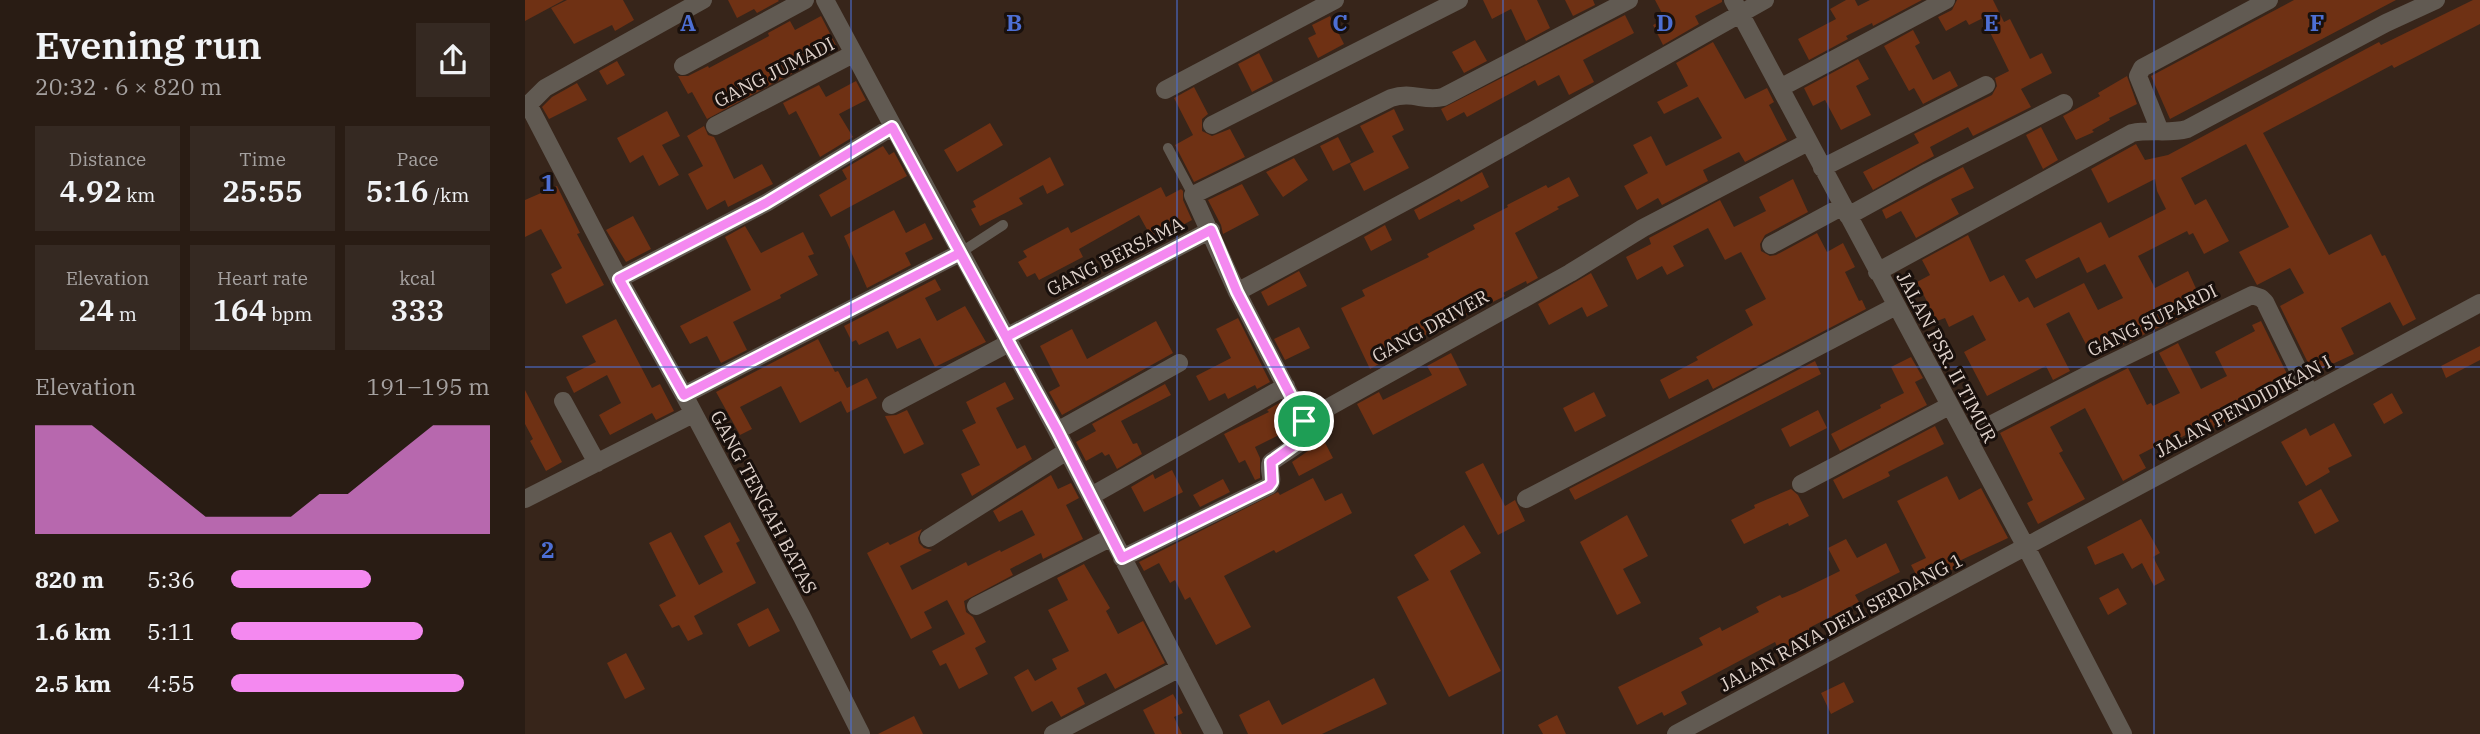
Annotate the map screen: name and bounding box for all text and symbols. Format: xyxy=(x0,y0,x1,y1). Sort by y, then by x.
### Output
text: A xyxy=(680,7,696,37)
text: B xyxy=(1006,7,1022,37)
text: C xyxy=(1332,7,1348,37)
text: D xyxy=(1656,7,1674,37)
text: E xyxy=(1983,7,1999,37)
text: F xyxy=(2310,7,2324,37)
text: Evening run xyxy=(35,20,262,69)
button: share xyxy=(416,23,490,97)
street label: GANG JUMADI xyxy=(710,31,838,113)
text: 20:32 · 6 × 820 m xyxy=(35,71,222,101)
text: Distance xyxy=(69,147,146,171)
text: Time xyxy=(239,147,286,171)
text: Pace xyxy=(397,147,438,171)
text: 1 xyxy=(541,167,555,197)
text: 4.92 xyxy=(60,171,122,210)
text: 25:55 xyxy=(222,171,303,210)
text: 5:16 xyxy=(366,171,429,210)
text: km xyxy=(122,183,155,207)
text: /km xyxy=(429,183,469,207)
street label: GANG BERSAMA xyxy=(1042,211,1188,301)
text: Elevation xyxy=(66,266,149,290)
text: Heart rate xyxy=(217,266,308,290)
text: kcal xyxy=(399,266,436,290)
street label: JALAN PSR. II TIMUR xyxy=(1892,267,2002,447)
street label: GANG SUPARDI xyxy=(2083,278,2221,362)
street label: GANG DRIVER xyxy=(1367,284,1493,368)
text: 24 xyxy=(78,290,114,329)
text: 164 xyxy=(213,290,267,329)
text: 333 xyxy=(391,290,445,329)
text: m xyxy=(114,302,137,326)
text: bpm xyxy=(267,302,312,326)
street label: JALAN PENDIDIKAN I xyxy=(2151,349,2335,463)
text: Elevation xyxy=(35,371,136,401)
text: 191–195 m xyxy=(366,371,490,401)
pin xyxy=(1274,391,1334,451)
icon: arrive xyxy=(1285,402,1323,440)
street label: GANG TENGAH BATAS xyxy=(705,406,823,598)
text: 2 xyxy=(541,534,555,564)
street label: JALAN RAYA DELI SERDANG 1 xyxy=(1715,547,1967,697)
text: 820 m xyxy=(35,564,104,594)
text: 5:36 xyxy=(147,564,195,594)
text: 1.6 km xyxy=(35,616,111,646)
text: 5:11 xyxy=(147,616,195,646)
text: 2.5 km xyxy=(35,668,111,698)
text: 4:55 xyxy=(147,668,195,698)

